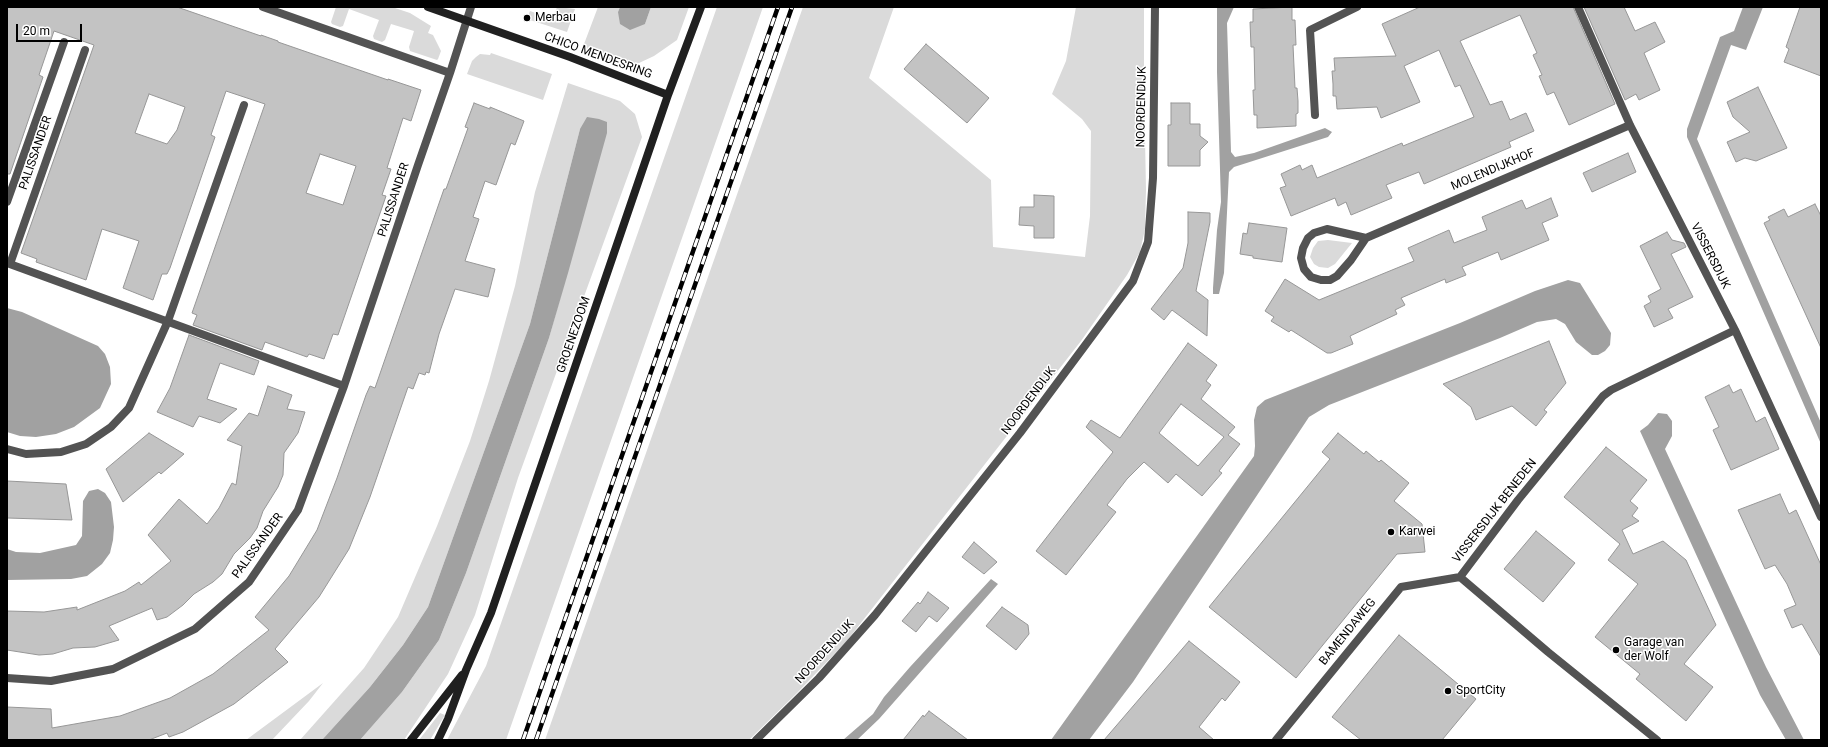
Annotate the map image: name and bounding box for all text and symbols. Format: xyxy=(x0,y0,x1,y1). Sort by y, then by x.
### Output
place label: Merbau xyxy=(535,11,576,25)
marker: Merbau xyxy=(522,13,532,23)
scale bar xyxy=(18,16,84,42)
text: 20 m xyxy=(23,24,50,38)
street label: CHICO MENDESRING xyxy=(542,30,654,82)
street label: NOORDENDIJK xyxy=(1134,66,1150,148)
street label: PALISSANDER xyxy=(17,114,55,192)
street label: MOLENDIJKHOF xyxy=(1449,146,1537,194)
street label: PALISSANDER xyxy=(375,161,413,239)
street label: VISSERSDIJK xyxy=(1687,221,1733,291)
street label: GROENEZOOM xyxy=(554,295,594,375)
street label: NOORDENDIJK xyxy=(999,364,1059,438)
street label: VISSERSDIJK BENEDEN xyxy=(1450,456,1540,566)
street label: PALISSANDER xyxy=(230,511,286,581)
place label: Karwei xyxy=(1399,525,1436,539)
marker: Karwei xyxy=(1386,527,1396,537)
street label: BAMENDAWEG xyxy=(1317,596,1379,668)
street label: NOORDENDIJK xyxy=(793,617,857,687)
place label: Garage van der Wolf xyxy=(1624,636,1684,664)
marker: Garage van der Wolf xyxy=(1611,645,1621,655)
place label: SportCity xyxy=(1456,684,1505,698)
marker: SportCity xyxy=(1443,686,1453,696)

